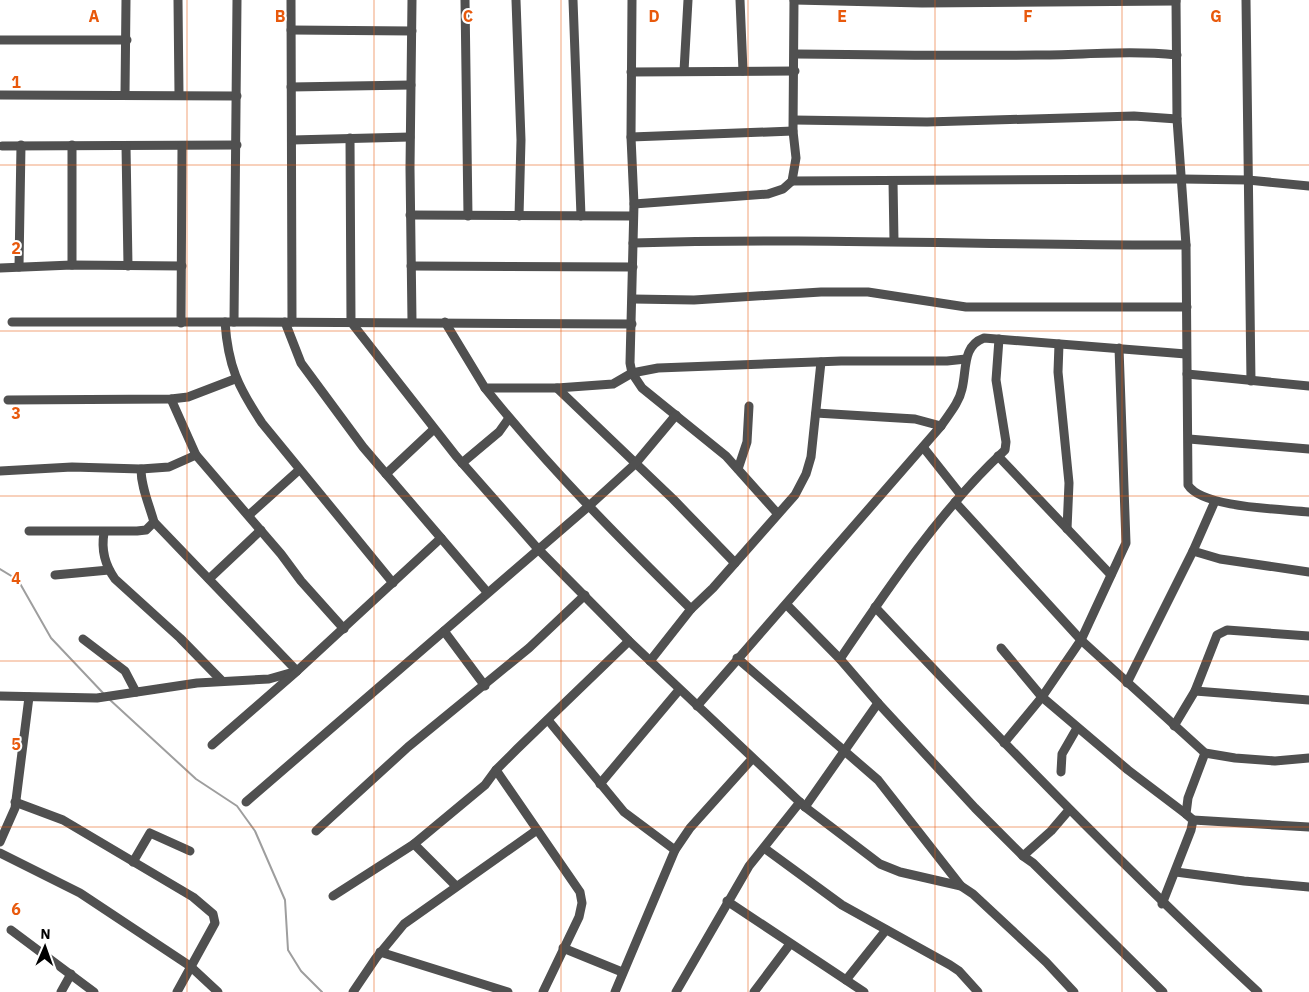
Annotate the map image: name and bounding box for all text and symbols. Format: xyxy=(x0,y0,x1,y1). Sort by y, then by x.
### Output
text: A xyxy=(89,6,100,26)
text: B xyxy=(275,6,286,26)
text: C xyxy=(463,6,473,26)
text: D xyxy=(648,6,660,26)
text: E xyxy=(837,6,847,26)
text: F xyxy=(1023,6,1033,26)
text: G xyxy=(1210,6,1222,26)
text: 1 xyxy=(11,72,21,92)
text: 2 xyxy=(11,238,21,258)
text: 3 xyxy=(11,403,21,423)
text: 4 xyxy=(11,568,21,588)
text: 5 xyxy=(11,734,21,754)
text: 6 xyxy=(11,899,21,919)
north arrow xyxy=(20,922,70,972)
text: N xyxy=(40,925,51,943)

